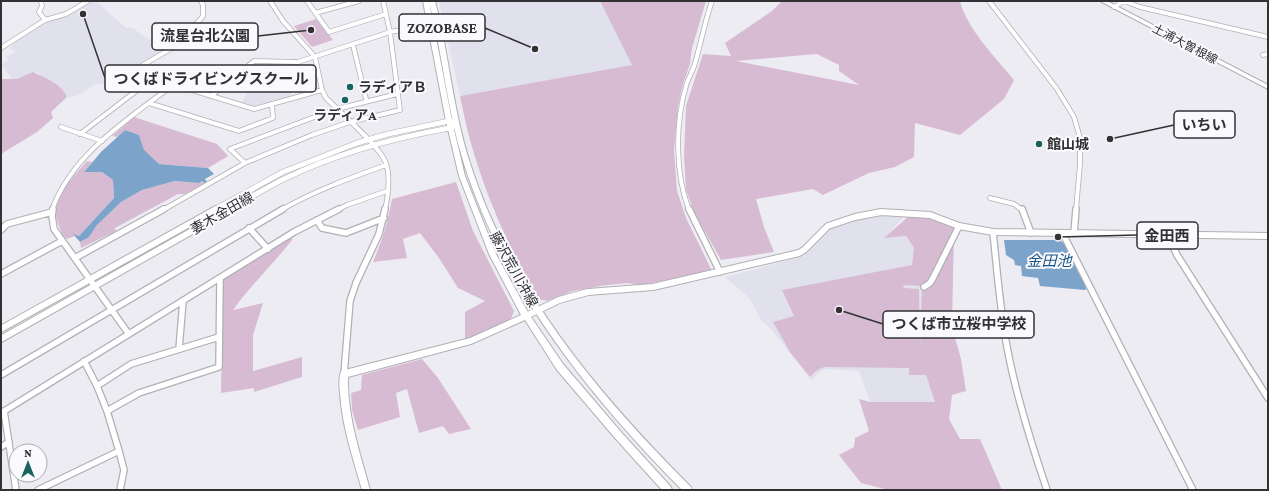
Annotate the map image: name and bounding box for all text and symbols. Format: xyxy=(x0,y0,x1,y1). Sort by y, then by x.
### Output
callout: ZOZOBASE xyxy=(399,14,485,41)
text: ZOZOBASE xyxy=(407,20,477,36)
street label: 土浦大曽根線 xyxy=(1150,21,1220,67)
callout: 流星台北公園 xyxy=(152,23,258,50)
text: 流星台北公園 xyxy=(160,28,250,44)
callout: つくばドライビングスクール xyxy=(105,65,316,92)
text: つくばドライビングスクール xyxy=(113,71,309,87)
place label: ラディアＢ xyxy=(358,79,427,95)
marker: ラディアＢ xyxy=(345,82,355,92)
marker: ラディアA xyxy=(340,95,350,105)
place label: ラディアA xyxy=(313,107,377,123)
callout: いちい xyxy=(1174,111,1235,138)
text: いちい xyxy=(1181,117,1227,133)
place label: 館山城 xyxy=(1047,136,1089,152)
marker: 館山城 xyxy=(1034,139,1044,149)
street label: 妻木金田線 xyxy=(188,189,256,237)
callout: 金田西 xyxy=(1137,222,1198,249)
street label: 藤沢荒川沖線 xyxy=(487,228,541,310)
text: 金田西 xyxy=(1144,228,1190,244)
water label: 金田池 xyxy=(1026,253,1073,269)
callout: つくば市立桜中学校 xyxy=(883,311,1034,338)
text: つくば市立桜中学校 xyxy=(891,316,1027,332)
north arrow xyxy=(8,443,48,483)
text: N xyxy=(24,447,32,459)

